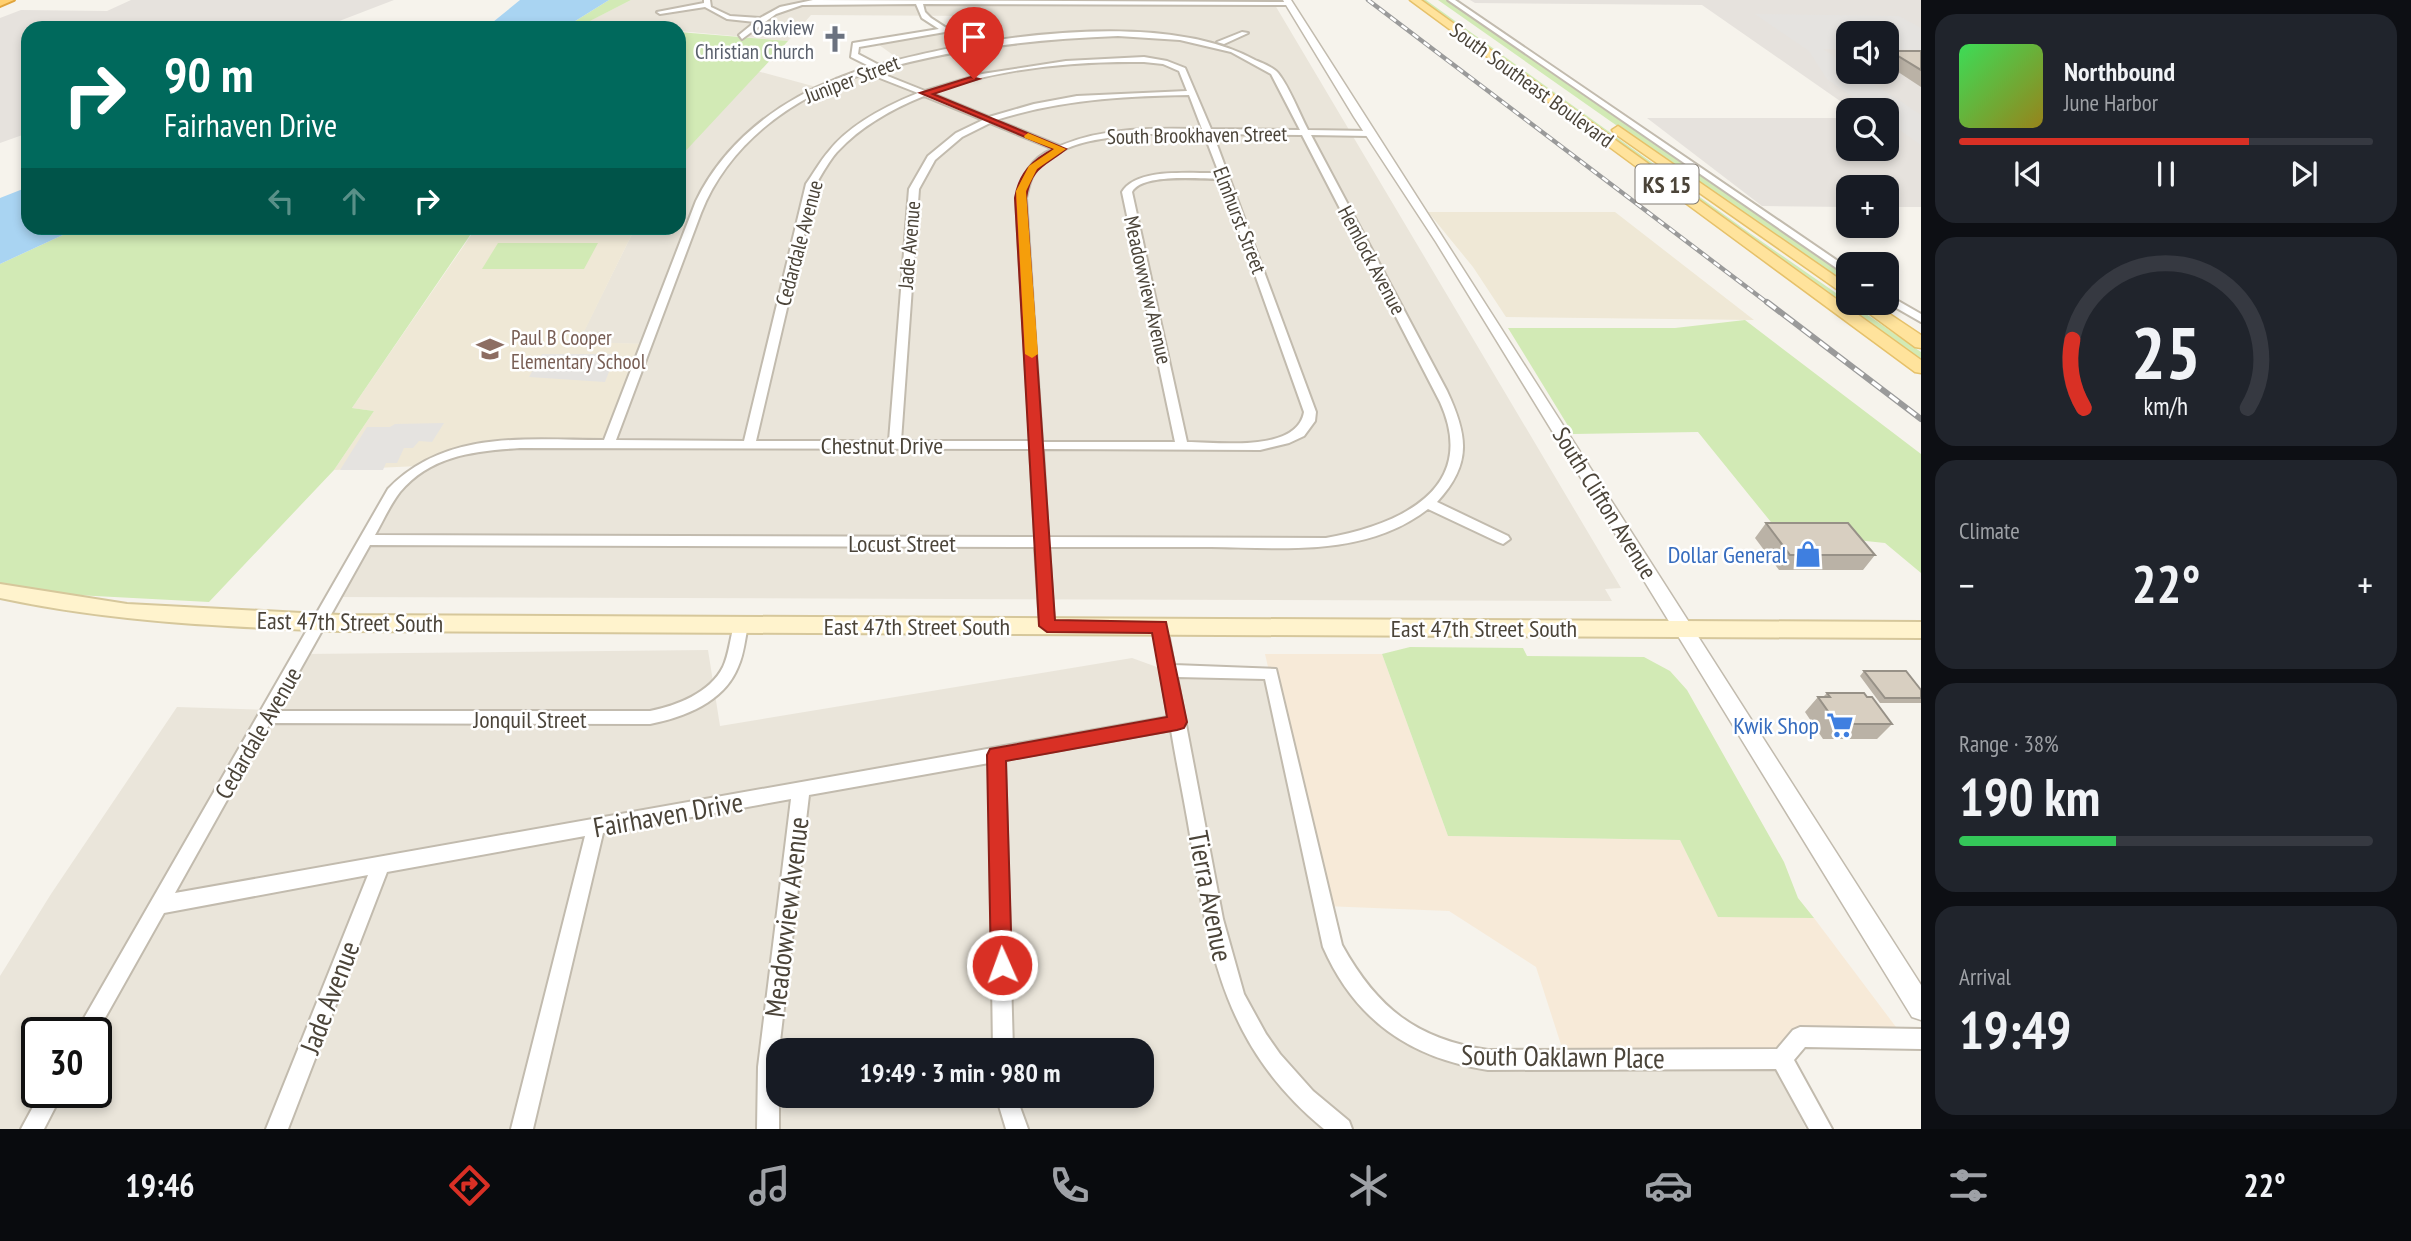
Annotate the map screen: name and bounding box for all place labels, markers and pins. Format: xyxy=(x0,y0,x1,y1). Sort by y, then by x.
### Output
pin xyxy=(944,7,1004,79)
place label: Oakview Christian Church xyxy=(695,14,815,65)
church icon: Oakview Christian Church xyxy=(820,24,850,54)
place label: Paul B Cooper Elementary School xyxy=(511,324,646,375)
school or university icon: Paul B Cooper Elementary School xyxy=(475,334,505,364)
place label: Dollar General xyxy=(1668,539,1787,570)
shop icon: Dollar General xyxy=(1793,539,1823,569)
place label: Kwik Shop xyxy=(1733,710,1819,741)
supermarket icon: Kwik Shop xyxy=(1825,710,1855,740)

